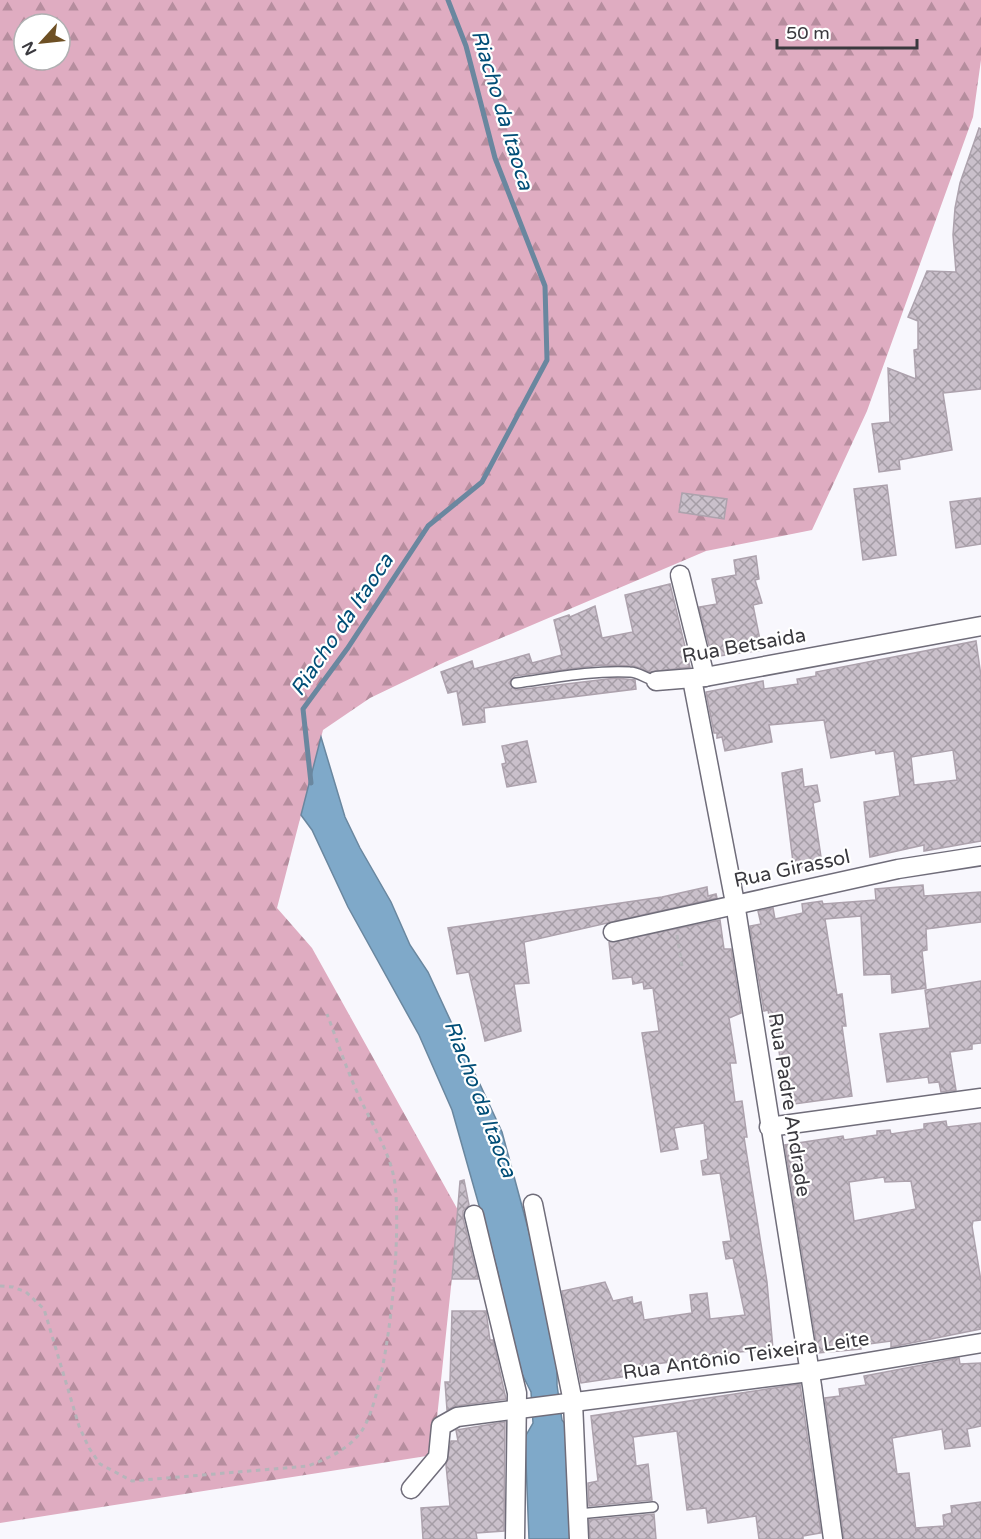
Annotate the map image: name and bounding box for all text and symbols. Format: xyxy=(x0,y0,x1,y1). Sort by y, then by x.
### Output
north arrow xyxy=(12,12,72,72)
scale bar xyxy=(777,12,916,50)
text: 50 m xyxy=(786,22,830,44)
water label: Riacho da Itaoca xyxy=(466,27,539,194)
text: N xyxy=(18,38,41,59)
water label: Riacho da Itaoca xyxy=(285,548,399,701)
street label: Rua Betsaida xyxy=(680,623,808,669)
street label: Rua Girassol xyxy=(732,845,852,893)
street label: Rua Padre Andrade xyxy=(763,1011,815,1199)
water label: Riacho da Itaoca xyxy=(439,1017,522,1182)
street label: Rua Antônio Teixeira Leite xyxy=(621,1327,871,1385)

